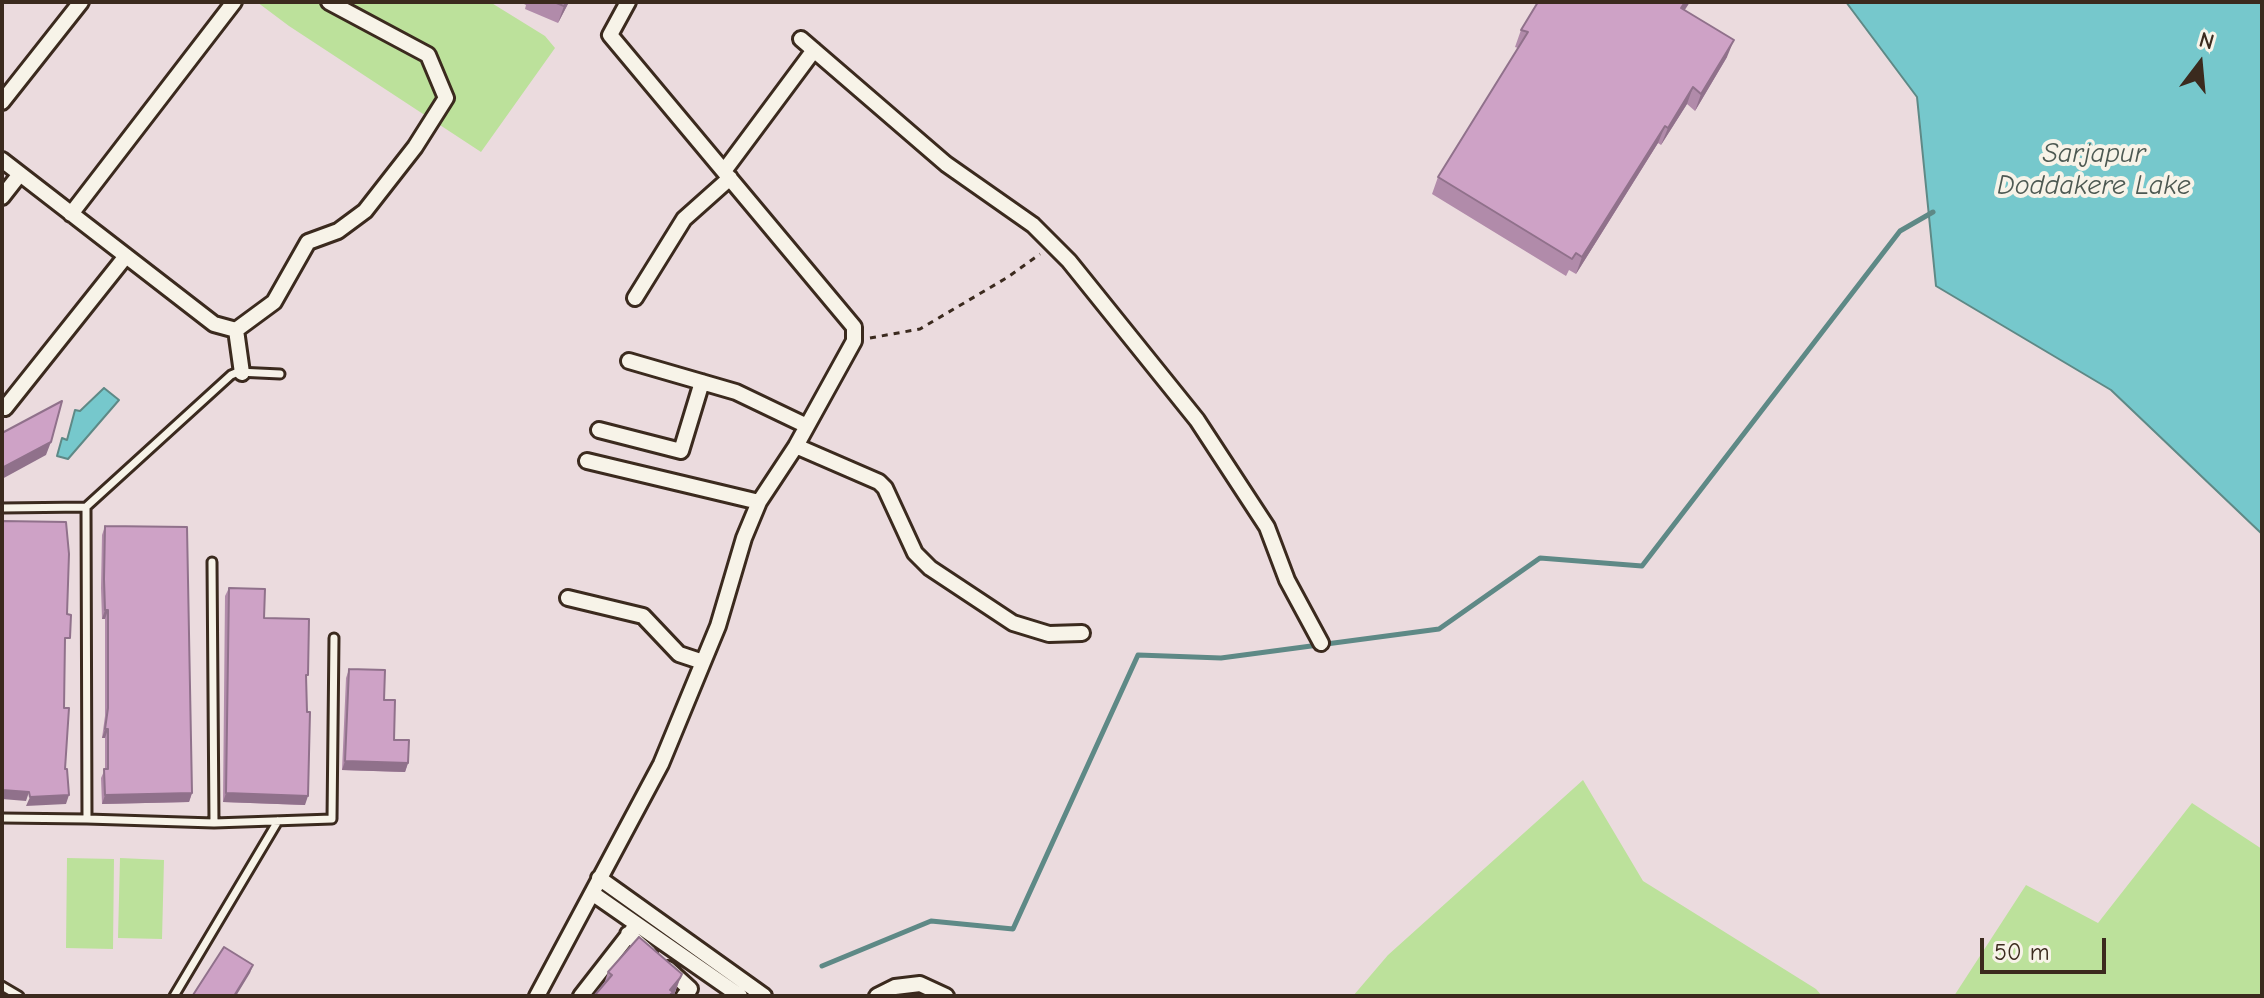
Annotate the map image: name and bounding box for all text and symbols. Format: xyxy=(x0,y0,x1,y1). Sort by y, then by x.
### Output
north arrow xyxy=(2160,24,2240,104)
text: N xyxy=(2196,26,2217,55)
water label: Sarjapur Doddakere Lake xyxy=(1997,137,2191,203)
scale bar xyxy=(1984,922,2110,972)
text: 50 m xyxy=(1994,938,2050,966)

